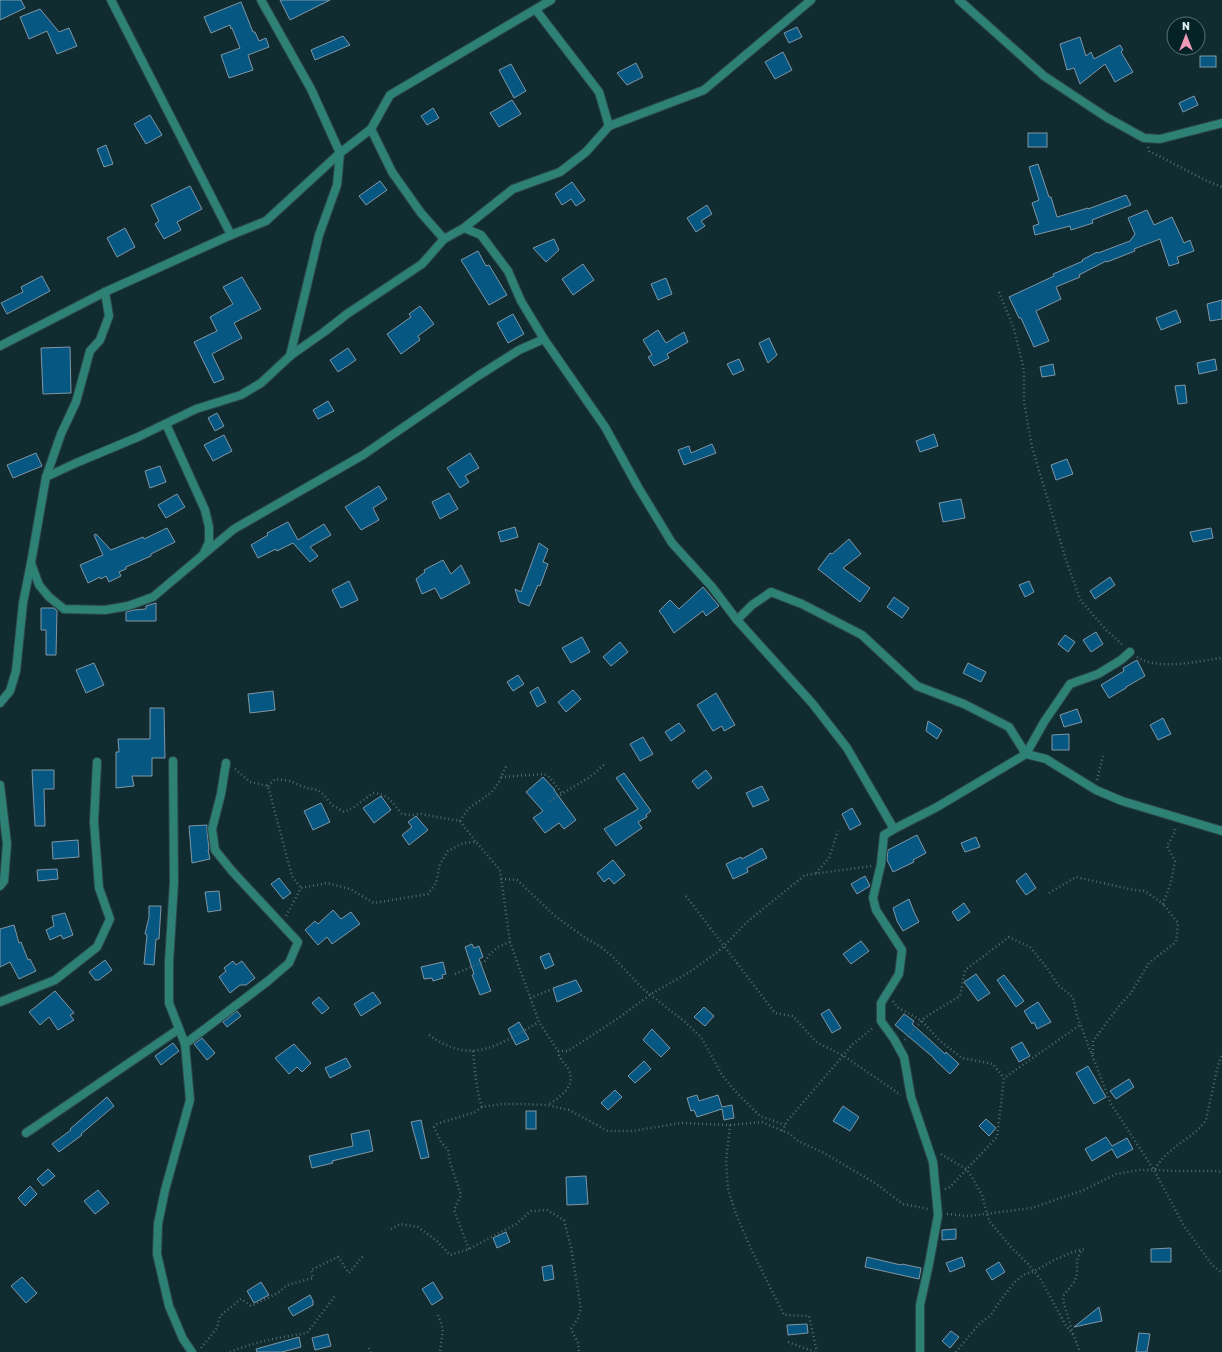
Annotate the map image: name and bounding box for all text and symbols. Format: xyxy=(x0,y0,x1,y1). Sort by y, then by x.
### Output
north arrow xyxy=(1166,16,1206,56)
text: N xyxy=(1182,20,1190,33)

